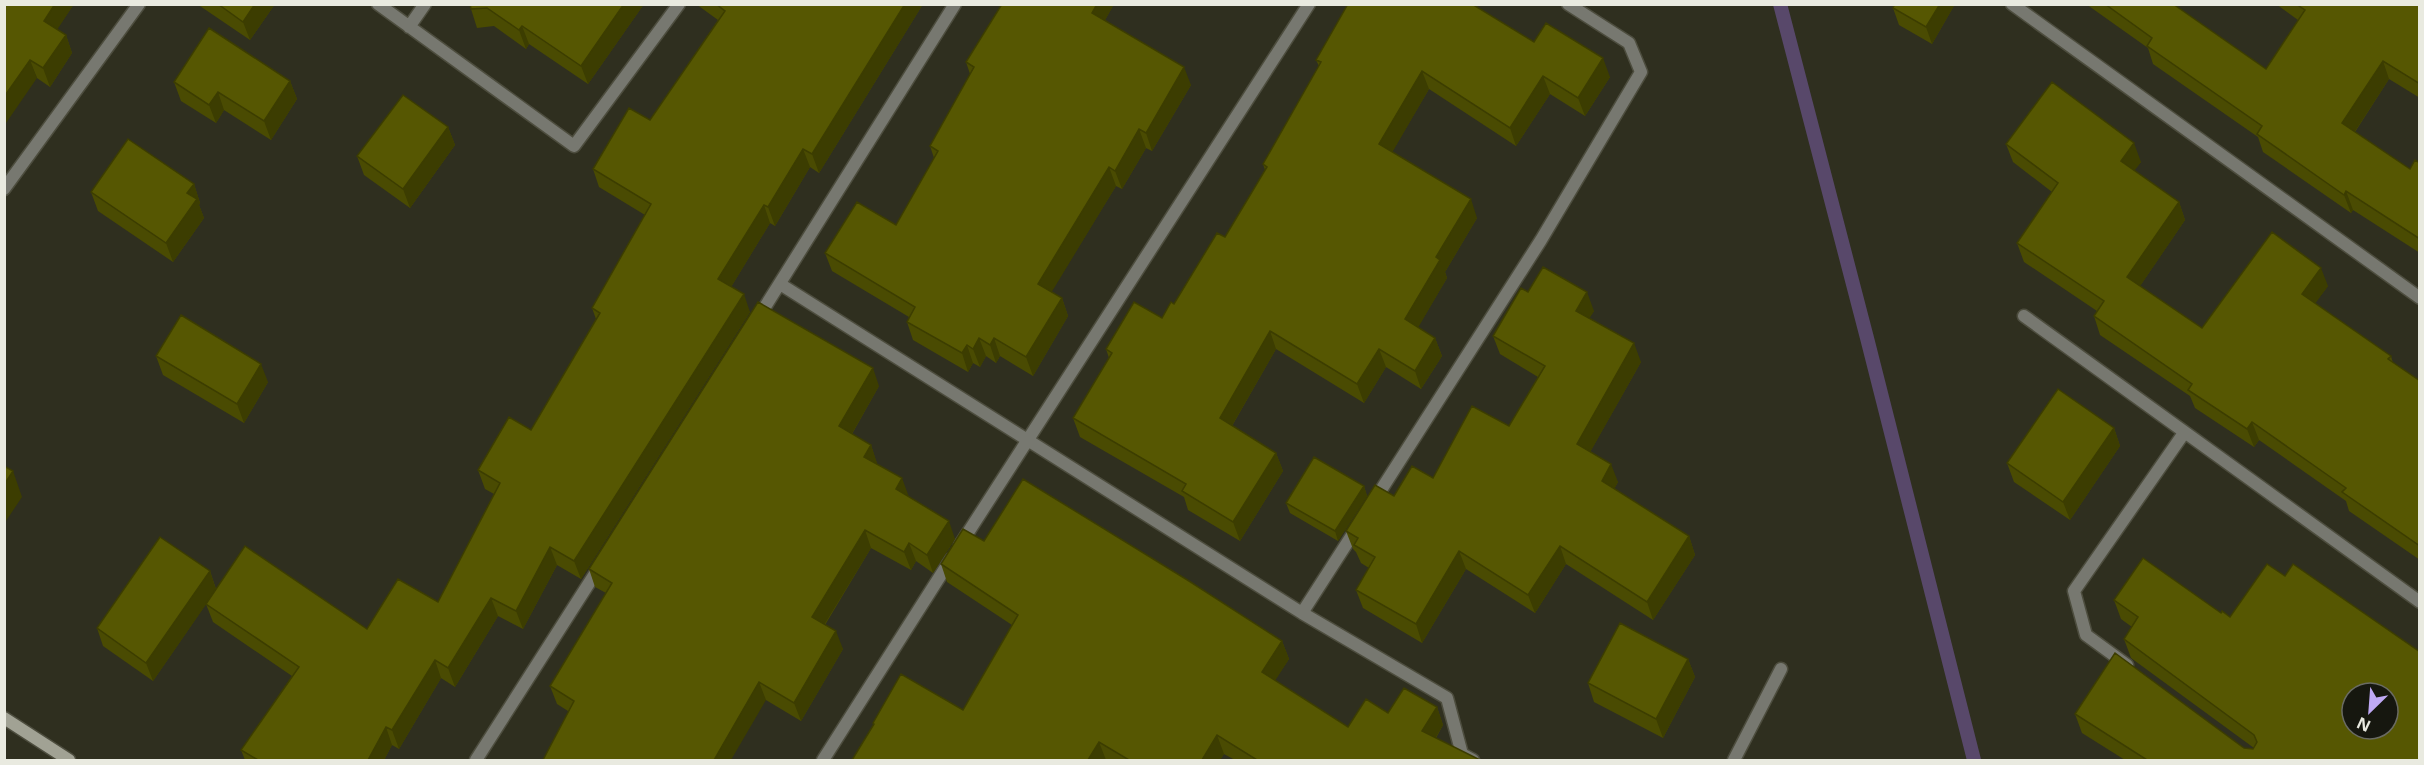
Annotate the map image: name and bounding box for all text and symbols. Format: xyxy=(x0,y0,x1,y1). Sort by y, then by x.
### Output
north arrow xyxy=(2340,681,2400,741)
text: N xyxy=(2353,712,2374,737)

